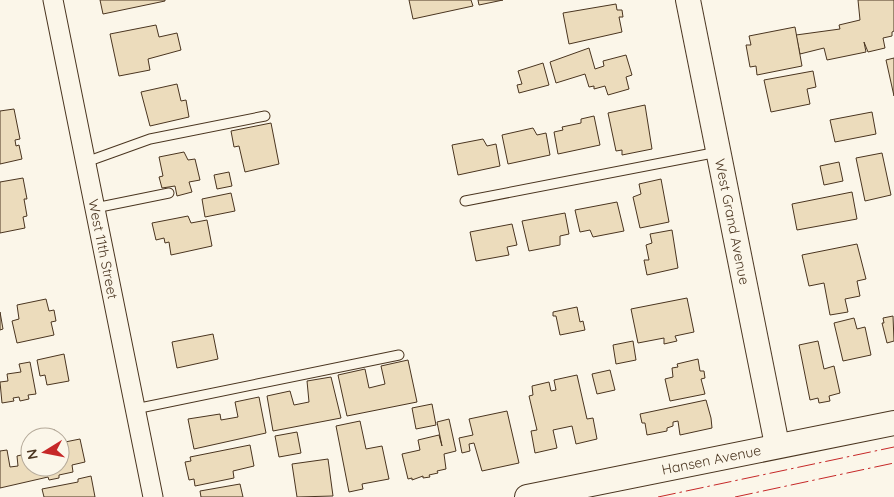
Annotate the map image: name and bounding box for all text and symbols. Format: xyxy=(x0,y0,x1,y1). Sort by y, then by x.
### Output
street label: West Grand Avenue xyxy=(711,157,754,286)
street label: West 11th Street xyxy=(84,197,122,301)
north arrow xyxy=(20,427,70,477)
street label: Hansen Avenue xyxy=(660,441,763,479)
text: N xyxy=(22,448,42,461)

